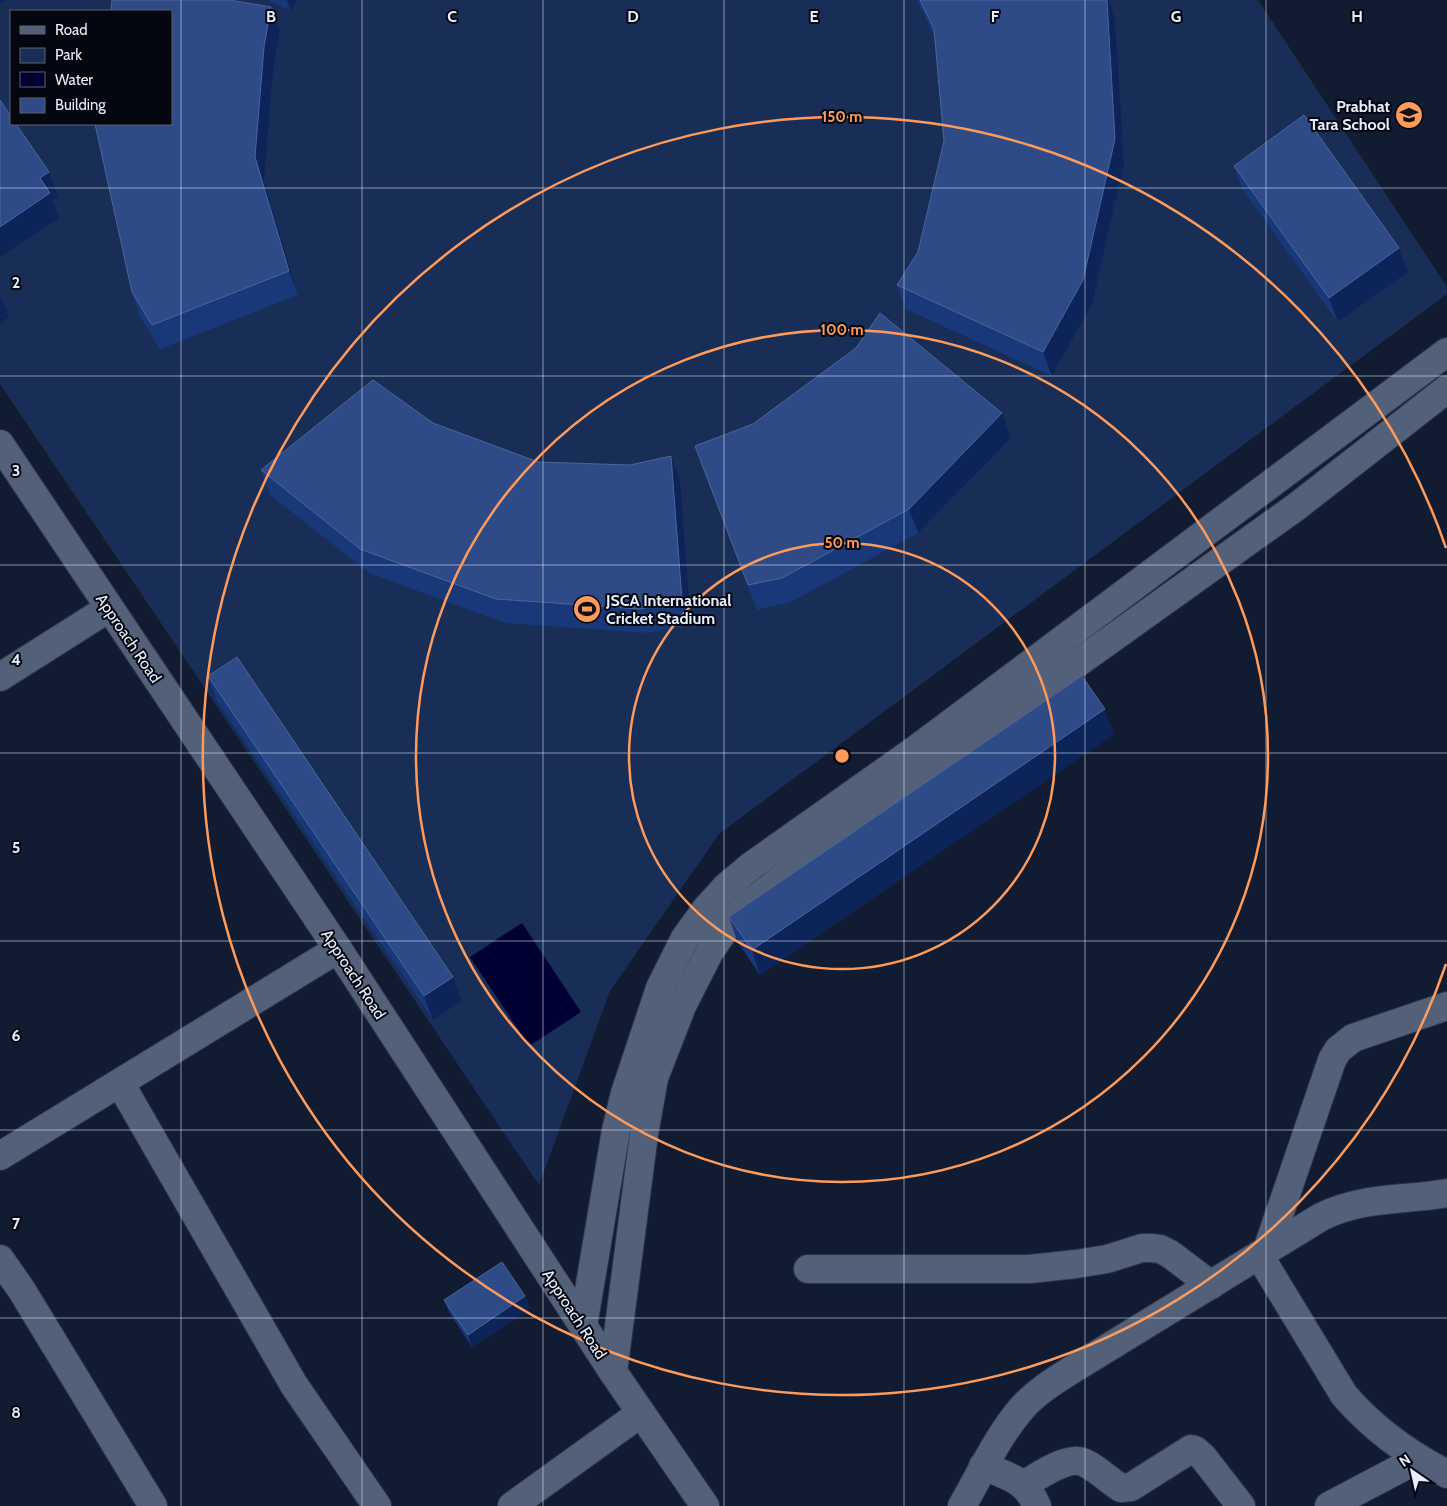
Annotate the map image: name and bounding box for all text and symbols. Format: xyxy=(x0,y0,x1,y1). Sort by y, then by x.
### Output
text: B xyxy=(266,7,276,26)
text: C xyxy=(447,7,457,26)
text: D xyxy=(627,7,639,26)
text: E xyxy=(809,7,819,26)
text: F xyxy=(991,7,1000,26)
text: G xyxy=(1171,7,1181,26)
text: H xyxy=(1351,7,1363,26)
legend xyxy=(10,10,172,125)
text: Road xyxy=(55,21,88,39)
text: Park xyxy=(55,46,82,64)
text: Water xyxy=(55,71,93,89)
text: Building xyxy=(55,96,106,114)
place label: Prabhat Tara School xyxy=(1309,97,1390,134)
school or university icon: Prabhat Tara School xyxy=(1394,100,1424,130)
text: 150 m xyxy=(822,108,862,126)
text: 2 xyxy=(12,273,20,292)
text: 100 m xyxy=(820,321,864,339)
text: 3 xyxy=(12,461,20,480)
text: 50 m xyxy=(824,534,860,552)
street label: Approach Road xyxy=(92,590,165,686)
place label: JSCA International Cricket Stadium xyxy=(605,591,731,628)
sports icon: JSCA International Cricket Stadium xyxy=(572,594,602,624)
text: 4 xyxy=(11,650,21,669)
centre of rings xyxy=(833,747,851,765)
text: 5 xyxy=(12,838,20,857)
street label: Approach Road xyxy=(317,926,390,1023)
text: 6 xyxy=(12,1026,21,1045)
text: 7 xyxy=(12,1214,21,1233)
street label: Approach Road xyxy=(538,1266,611,1363)
text: 8 xyxy=(11,1403,21,1422)
north arrow xyxy=(1387,1446,1437,1496)
text: N xyxy=(1396,1450,1414,1470)

